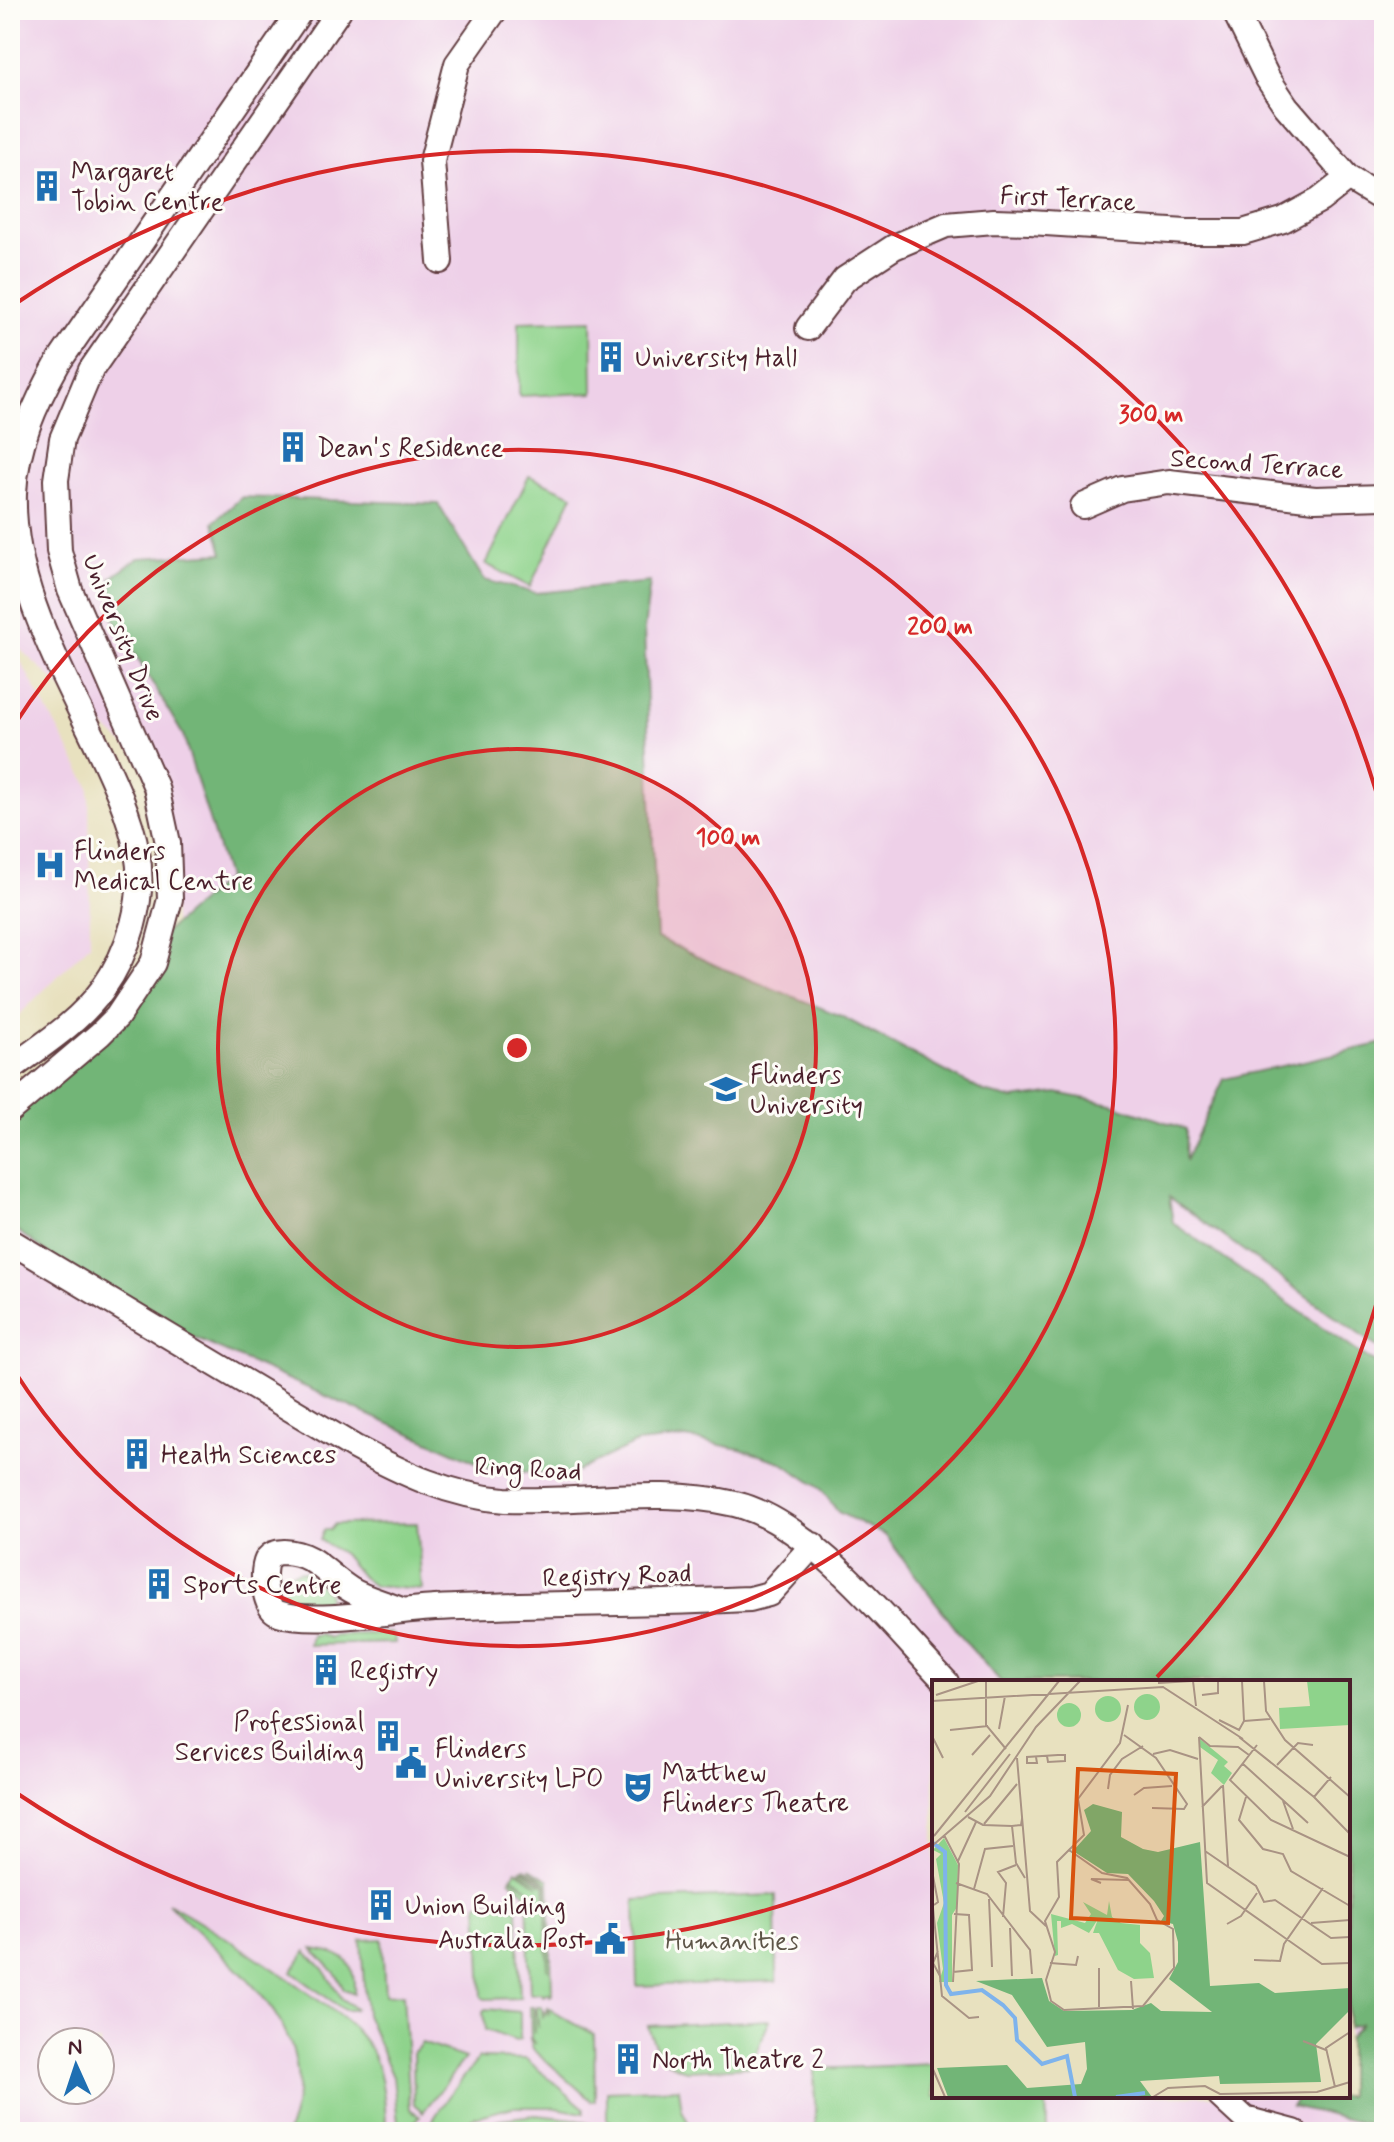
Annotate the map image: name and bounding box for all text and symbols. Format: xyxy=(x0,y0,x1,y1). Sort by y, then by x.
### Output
place label: Margaret Tobin Centre xyxy=(71,156,223,220)
building icon: Margaret Tobin Centre xyxy=(30,169,64,203)
street label: First Terrace xyxy=(999,179,1137,221)
building icon: University Hall xyxy=(594,340,628,374)
place label: University Hall xyxy=(635,342,797,376)
text: 300 m xyxy=(1119,400,1183,431)
building icon: Dean's Residence xyxy=(276,430,310,464)
place label: Dean's Residence xyxy=(317,432,503,466)
street label: Second Terrace xyxy=(1169,442,1345,488)
street label: University Drive xyxy=(73,549,171,726)
text: 200 m xyxy=(907,612,973,643)
text: 100 m xyxy=(696,823,760,854)
place label: Flinders Medical Centre xyxy=(74,835,253,899)
hospital icon: Flinders Medical Centre xyxy=(33,848,67,882)
centre of rings xyxy=(503,1034,531,1062)
place label: Flinders University xyxy=(750,1059,863,1123)
school or university icon: Flinders University xyxy=(709,1072,743,1106)
building icon: Health Sciences xyxy=(120,1437,154,1471)
place label: Health Sciences xyxy=(161,1439,336,1473)
street label: Ring Road xyxy=(473,1450,582,1492)
street label: Registry Road xyxy=(542,1557,692,1600)
building icon: Sports Centre xyxy=(142,1567,176,1601)
place label: Sports Centre xyxy=(183,1569,342,1603)
building icon: Registry xyxy=(309,1653,343,1687)
place label: Registry xyxy=(350,1655,438,1692)
inset map xyxy=(932,1680,1350,2098)
place label: Professional Services Building xyxy=(175,1706,364,1770)
building icon: Professional Services Building xyxy=(371,1719,405,1753)
place label: Flinders University LPO xyxy=(435,1733,603,1797)
public building icon: Flinders University LPO xyxy=(394,1746,428,1780)
place label: Matthew Flinders Theatre xyxy=(662,1757,849,1821)
theatre icon: Matthew Flinders Theatre xyxy=(621,1770,655,1804)
building icon: Union Building xyxy=(364,1888,398,1922)
place label: Union Building xyxy=(405,1890,566,1924)
public building icon: Australia Post xyxy=(593,1922,627,1956)
place label: Australia Post xyxy=(438,1924,586,1958)
park label: Humanities xyxy=(665,1925,799,1959)
north arrow xyxy=(36,2026,116,2106)
text: N xyxy=(67,2034,83,2062)
building icon: North Theatre 2 xyxy=(611,2042,645,2076)
place label: North Theatre 2 xyxy=(652,2044,824,2078)

